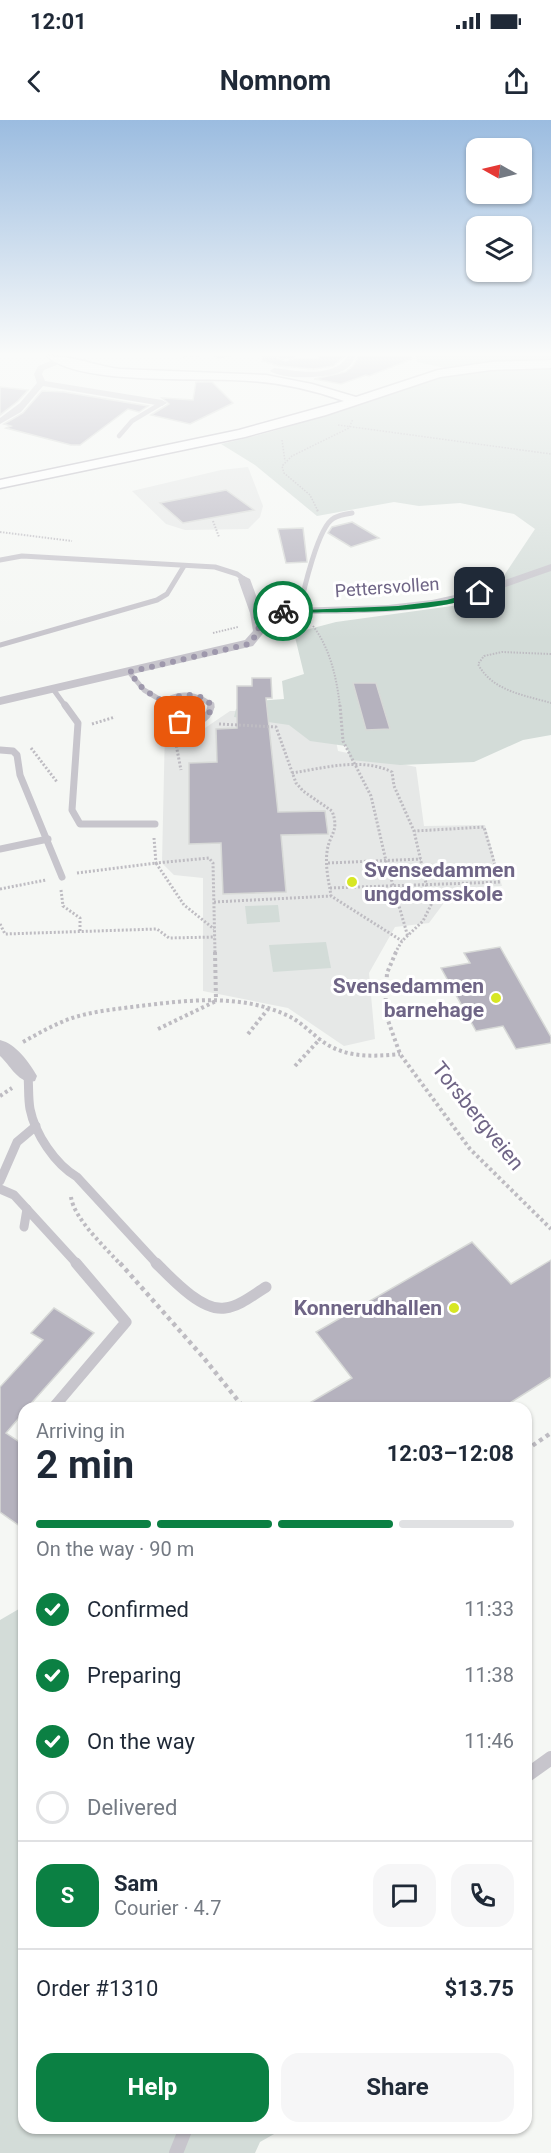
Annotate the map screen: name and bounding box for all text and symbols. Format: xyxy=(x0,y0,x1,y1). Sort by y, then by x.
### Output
text: 12:01 xyxy=(30,9,87,34)
icon: back xyxy=(18,65,51,98)
text: Nomnom xyxy=(220,65,331,97)
icon: share xyxy=(500,65,533,98)
north arrow xyxy=(466,138,532,204)
map controls xyxy=(466,138,532,282)
button: layers xyxy=(466,216,532,282)
pin xyxy=(454,567,505,618)
street label: Pettersvollen xyxy=(334,573,440,601)
icon: home xyxy=(463,576,496,609)
courier xyxy=(253,581,313,641)
icon: bike xyxy=(267,595,300,628)
pin xyxy=(154,696,205,747)
icon: bag xyxy=(163,705,196,738)
place label: Svensedammen ungdomsskole xyxy=(364,858,515,906)
marker: Svensedammen ungdomsskole xyxy=(345,875,359,889)
place label: Svensedammen barnehage xyxy=(333,974,484,1022)
marker: Svensedammen barnehage xyxy=(489,991,503,1005)
street label: Torsbergveien xyxy=(427,1057,529,1175)
place label: Konnerudhallen xyxy=(294,1296,442,1320)
marker: Konnerudhallen xyxy=(447,1301,461,1315)
text: Arriving in xyxy=(36,1419,125,1443)
text: 12:03–12:08 xyxy=(387,1441,514,1466)
text: 2 min xyxy=(36,1442,134,1488)
text: On the way · 90 m xyxy=(36,1537,194,1561)
icon: check xyxy=(36,1593,69,1626)
text: Confirmed xyxy=(87,1597,189,1622)
text: 11:33 xyxy=(464,1597,514,1621)
icon: check xyxy=(36,1659,69,1692)
text: Preparing xyxy=(87,1663,181,1688)
text: 11:38 xyxy=(464,1663,514,1687)
icon: check xyxy=(36,1725,69,1758)
text: On the way xyxy=(87,1729,195,1754)
text: 11:46 xyxy=(464,1729,514,1753)
text: Delivered xyxy=(87,1795,177,1820)
button: chat xyxy=(373,1864,436,1927)
button: phone xyxy=(451,1864,514,1927)
text: Sam xyxy=(114,1871,158,1896)
text: S xyxy=(61,1883,74,1908)
text: Courier · 4.7 xyxy=(114,1896,221,1920)
text: Order #1310 xyxy=(36,1976,158,2001)
text: $13.75 xyxy=(445,1976,514,2001)
button: Help xyxy=(36,2053,269,2122)
button: Share xyxy=(281,2053,514,2122)

